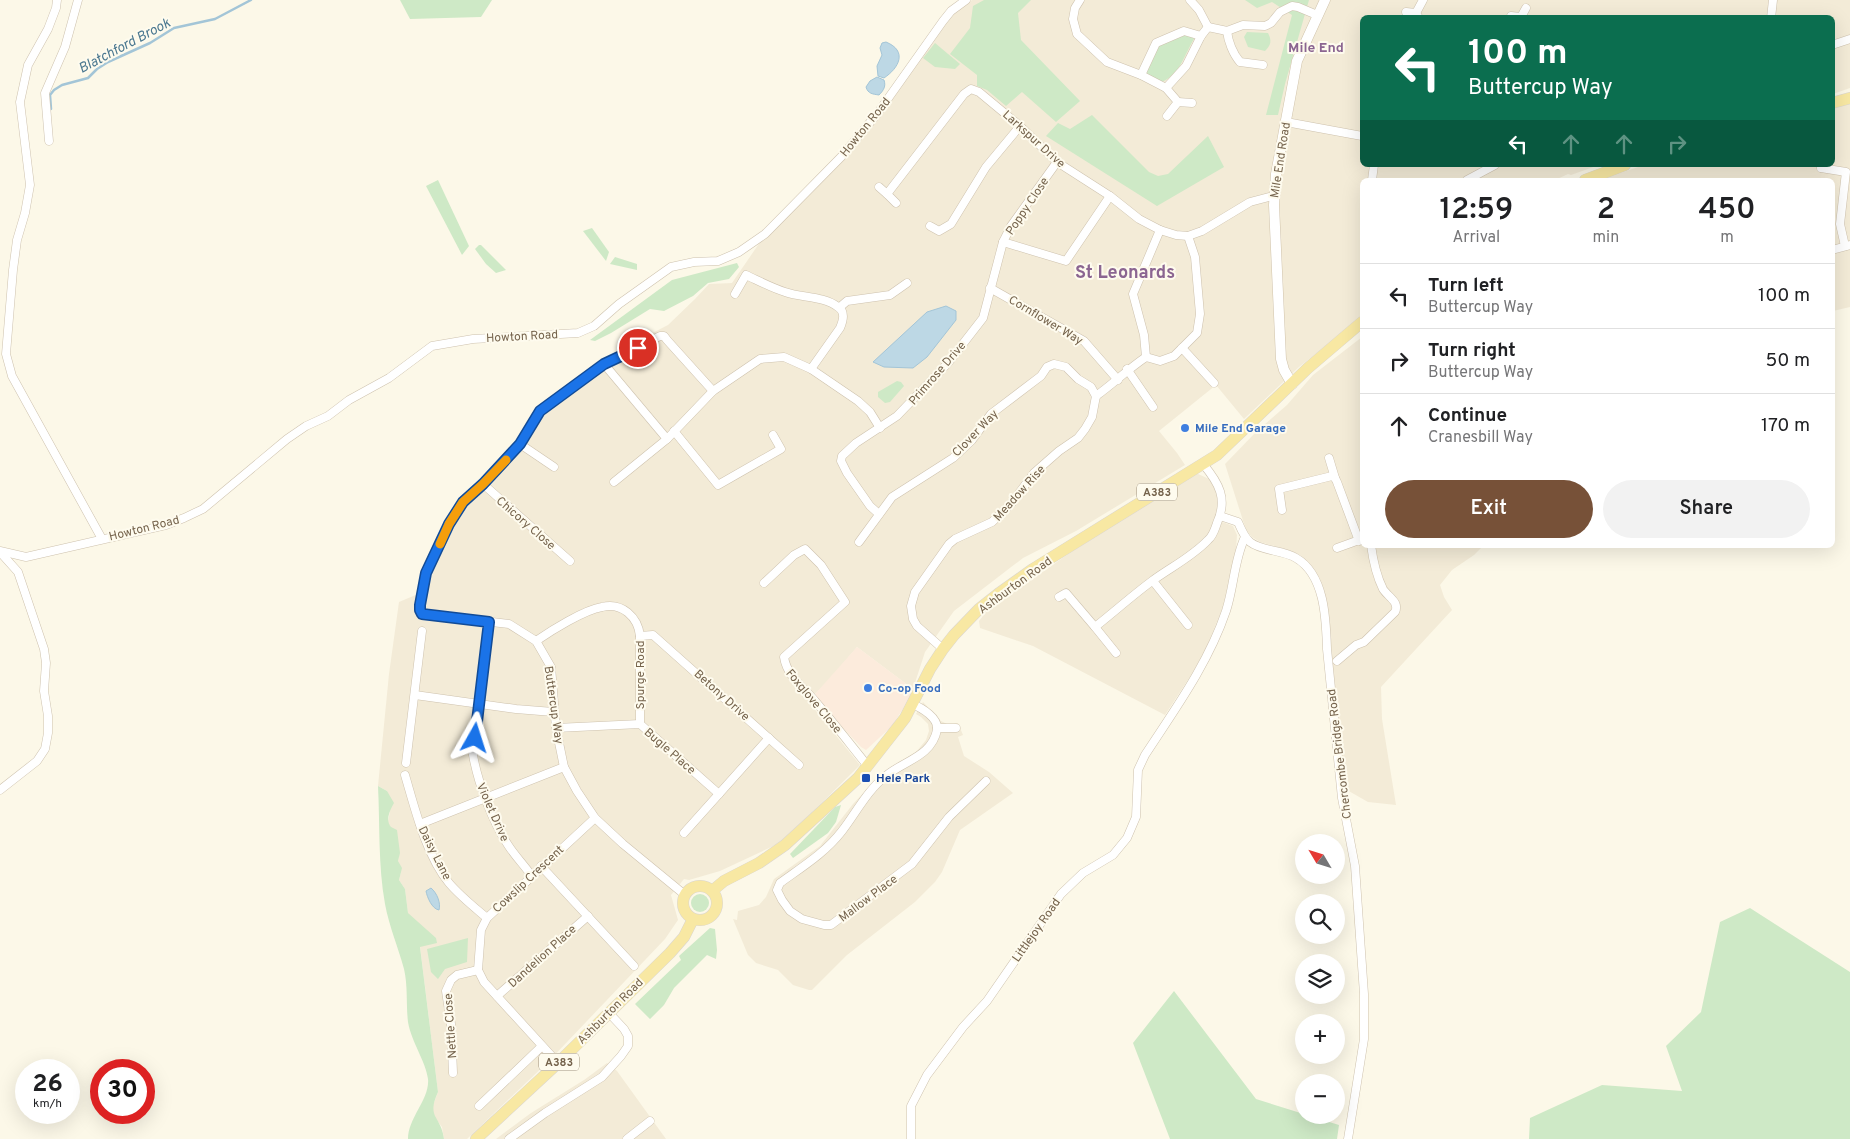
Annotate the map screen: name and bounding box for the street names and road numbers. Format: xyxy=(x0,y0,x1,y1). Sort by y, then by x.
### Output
street label: Howton Road xyxy=(837,95,895,161)
street label: Larkspur Drive xyxy=(999,107,1068,172)
street label: Mile End Road xyxy=(1267,121,1295,199)
street label: Poppy Close xyxy=(1003,175,1053,239)
street label: Cornflower Way xyxy=(1005,292,1086,349)
street label: Howton Road xyxy=(486,327,558,347)
street label: Primrose Drive xyxy=(906,338,970,409)
street label: Clover Way xyxy=(949,407,1002,461)
street label: Meadow Rise xyxy=(990,462,1049,525)
road number: A383 xyxy=(1137,484,1177,501)
street label: Chicory Close xyxy=(492,494,558,554)
street label: Howton Road xyxy=(107,512,181,545)
street label: Ashburton Road xyxy=(976,554,1056,618)
street label: Spurge Road xyxy=(633,641,649,709)
street label: Buttercup Way xyxy=(540,665,566,745)
street label: Betony Drive xyxy=(690,666,753,725)
street label: Foxglove Close xyxy=(782,666,845,737)
street label: Chercombe Bridge Road xyxy=(1324,688,1356,820)
street label: Bugle Place xyxy=(640,725,699,779)
street label: Violet Drive xyxy=(472,780,512,844)
street label: Daisy Lane xyxy=(414,824,455,883)
street label: Cowslip Crescent xyxy=(490,842,568,917)
street label: Mallow Place xyxy=(836,871,901,926)
street label: Littlejoy Road xyxy=(1009,895,1065,966)
street label: Dandelion Place xyxy=(505,922,580,992)
street label: Ashburton Road xyxy=(574,975,647,1048)
street label: Nettle Close xyxy=(441,993,461,1059)
road number: A383 xyxy=(539,1054,579,1070)

